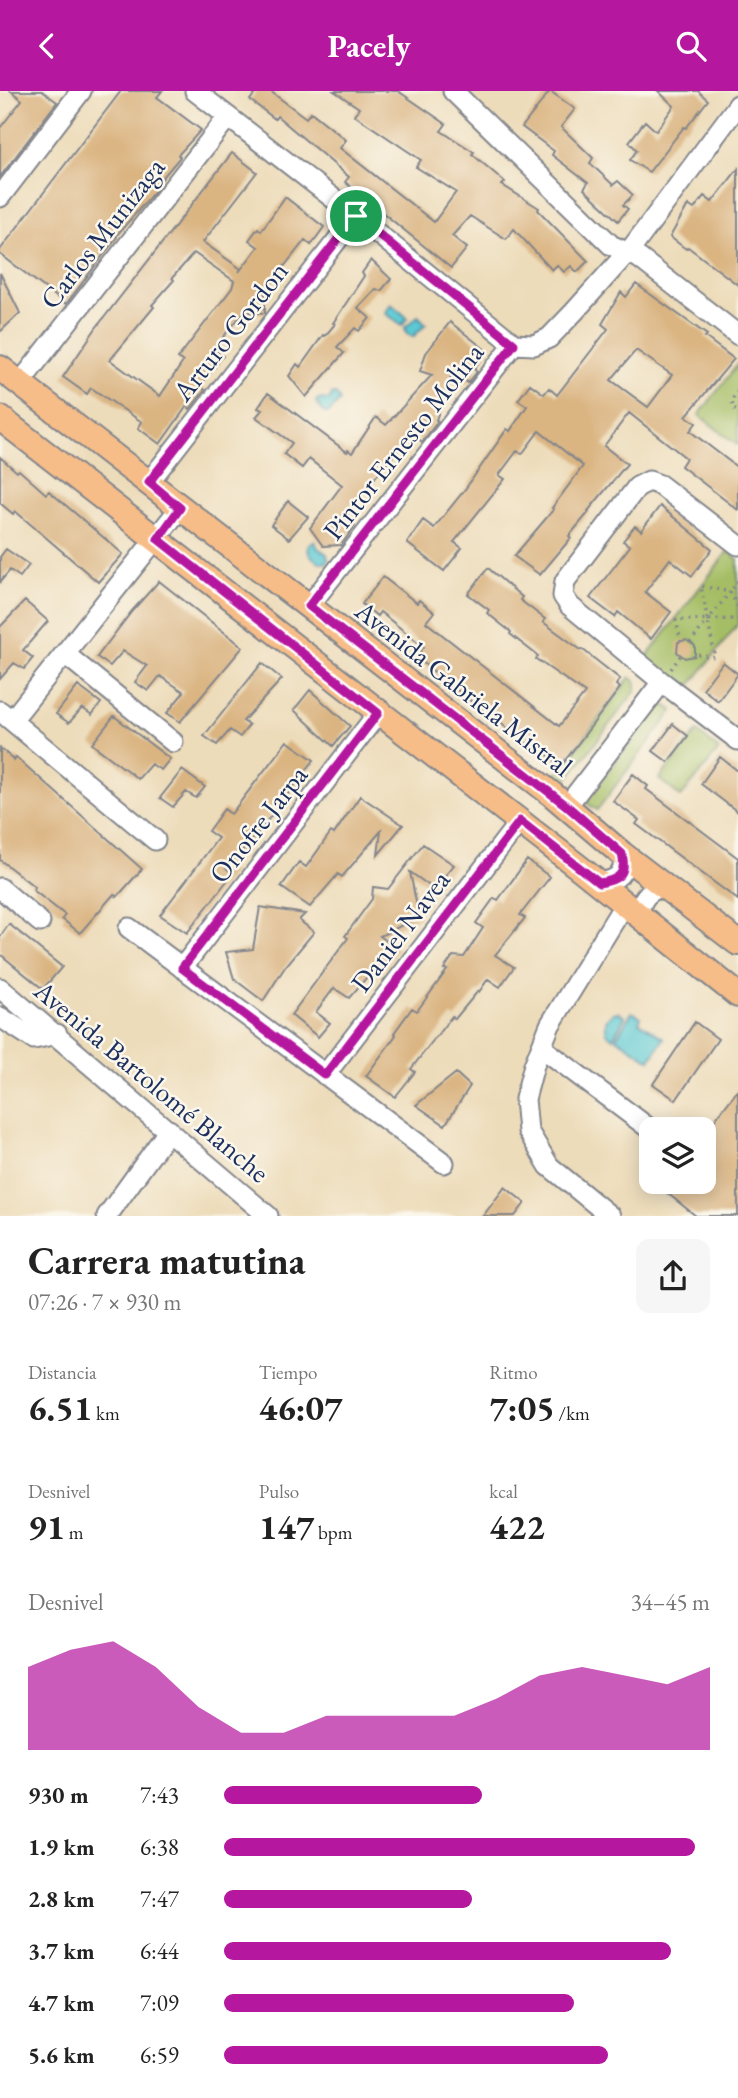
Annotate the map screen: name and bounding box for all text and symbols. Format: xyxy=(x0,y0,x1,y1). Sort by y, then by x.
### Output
text: Pacely xyxy=(327,25,411,67)
icon: back xyxy=(28,27,66,65)
icon: search xyxy=(672,27,710,65)
street label: Carlos Munizaga xyxy=(32,149,173,316)
pin xyxy=(326,186,386,246)
icon: arrive xyxy=(337,197,375,235)
street label: Arturo Gordon xyxy=(164,254,296,409)
street label: Pintor Ernesto Molina xyxy=(315,335,492,547)
street label: Avenida Gabriela Mistral xyxy=(347,591,580,784)
street label: Onofre Jarpa xyxy=(201,757,316,890)
street label: Daniel Navea xyxy=(342,862,458,999)
street label: Avenida Bartolomé Blanche xyxy=(26,971,277,1190)
map controls xyxy=(639,1117,716,1194)
button: layers xyxy=(639,1117,716,1194)
text: Carrera matutina xyxy=(28,1236,305,1285)
button: share xyxy=(636,1239,710,1313)
text: 07:26 · 7 × 930 m xyxy=(28,1287,181,1317)
text: Distancia xyxy=(28,1360,97,1385)
text: Tiempo xyxy=(259,1360,318,1385)
text: Ritmo xyxy=(489,1360,538,1385)
text: 6.51 xyxy=(28,1385,92,1430)
text: 46:07 xyxy=(259,1385,343,1430)
text: 7:05 xyxy=(489,1385,555,1430)
text: km xyxy=(92,1401,120,1426)
text: /km xyxy=(555,1401,590,1426)
text: Desnivel xyxy=(28,1479,90,1504)
text: Pulso xyxy=(259,1479,299,1504)
text: kcal xyxy=(489,1479,518,1504)
text: 91 xyxy=(28,1504,65,1549)
text: 147 xyxy=(259,1504,314,1549)
text: 422 xyxy=(489,1504,545,1549)
text: m xyxy=(65,1520,84,1545)
text: bpm xyxy=(314,1520,352,1545)
text: Desnivel xyxy=(28,1587,104,1617)
text: 34–45 m xyxy=(631,1587,710,1617)
text: 930 m xyxy=(28,1780,89,1810)
text: 7:43 xyxy=(140,1780,179,1810)
text: 1.9 km xyxy=(28,1832,95,1862)
text: 6:38 xyxy=(140,1832,179,1862)
text: 2.8 km xyxy=(28,1884,95,1914)
text: 7:47 xyxy=(140,1884,179,1914)
text: 3.7 km xyxy=(28,1936,95,1966)
text: 6:44 xyxy=(140,1936,179,1966)
text: 4.7 km xyxy=(28,1988,95,2018)
text: 7:09 xyxy=(140,1988,179,2018)
text: 5.6 km xyxy=(28,2040,95,2070)
text: 6:59 xyxy=(140,2040,179,2070)

